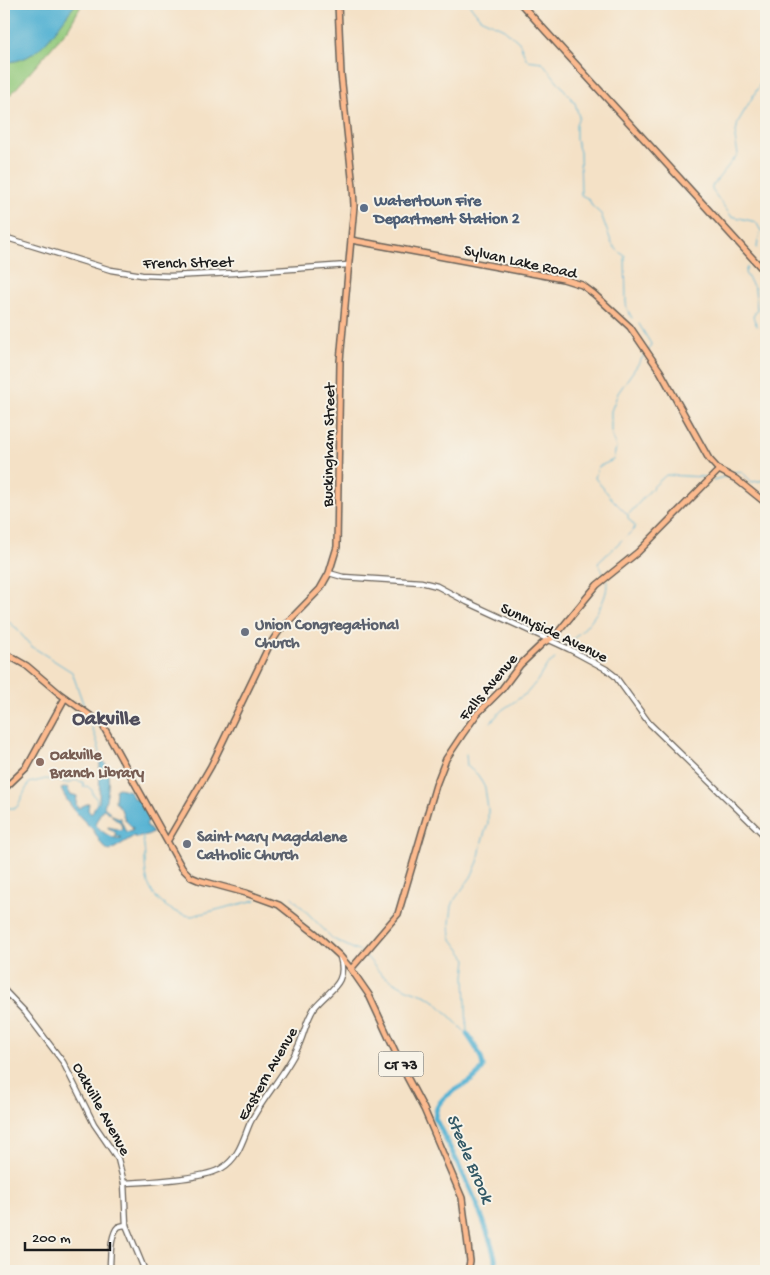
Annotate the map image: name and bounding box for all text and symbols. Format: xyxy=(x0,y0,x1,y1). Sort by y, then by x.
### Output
place label: Watertown Fire Department Station 2 xyxy=(372,193,520,230)
marker: Watertown Fire Department Station 2 xyxy=(358,202,370,214)
street label: Sylvan Lake Road xyxy=(462,242,580,285)
street label: French Street xyxy=(142,254,235,275)
street label: Buckingham Street xyxy=(320,382,341,508)
street label: Sunnyside Avenue xyxy=(497,600,611,669)
place label: Union Congregational Church xyxy=(254,617,399,654)
marker: Union Congregational Church xyxy=(239,626,251,638)
street label: Falls Avenue xyxy=(455,650,524,727)
district label: Oakville xyxy=(72,708,141,733)
place label: Oakville Branch Library xyxy=(49,747,144,784)
marker: Oakville Branch Library xyxy=(34,756,46,768)
place label: Saint Mary Magdalene Catholic Church xyxy=(196,829,348,866)
marker: Saint Mary Magdalene Catholic Church xyxy=(181,838,193,850)
street label: Eastern Avenue xyxy=(235,1024,304,1125)
road number: CT 73 xyxy=(378,1052,424,1076)
street label: Oakville Avenue xyxy=(67,1060,134,1160)
water label: Steele Brook xyxy=(441,1112,498,1208)
scale bar xyxy=(25,1220,110,1252)
text: 200 m xyxy=(32,1230,71,1248)

